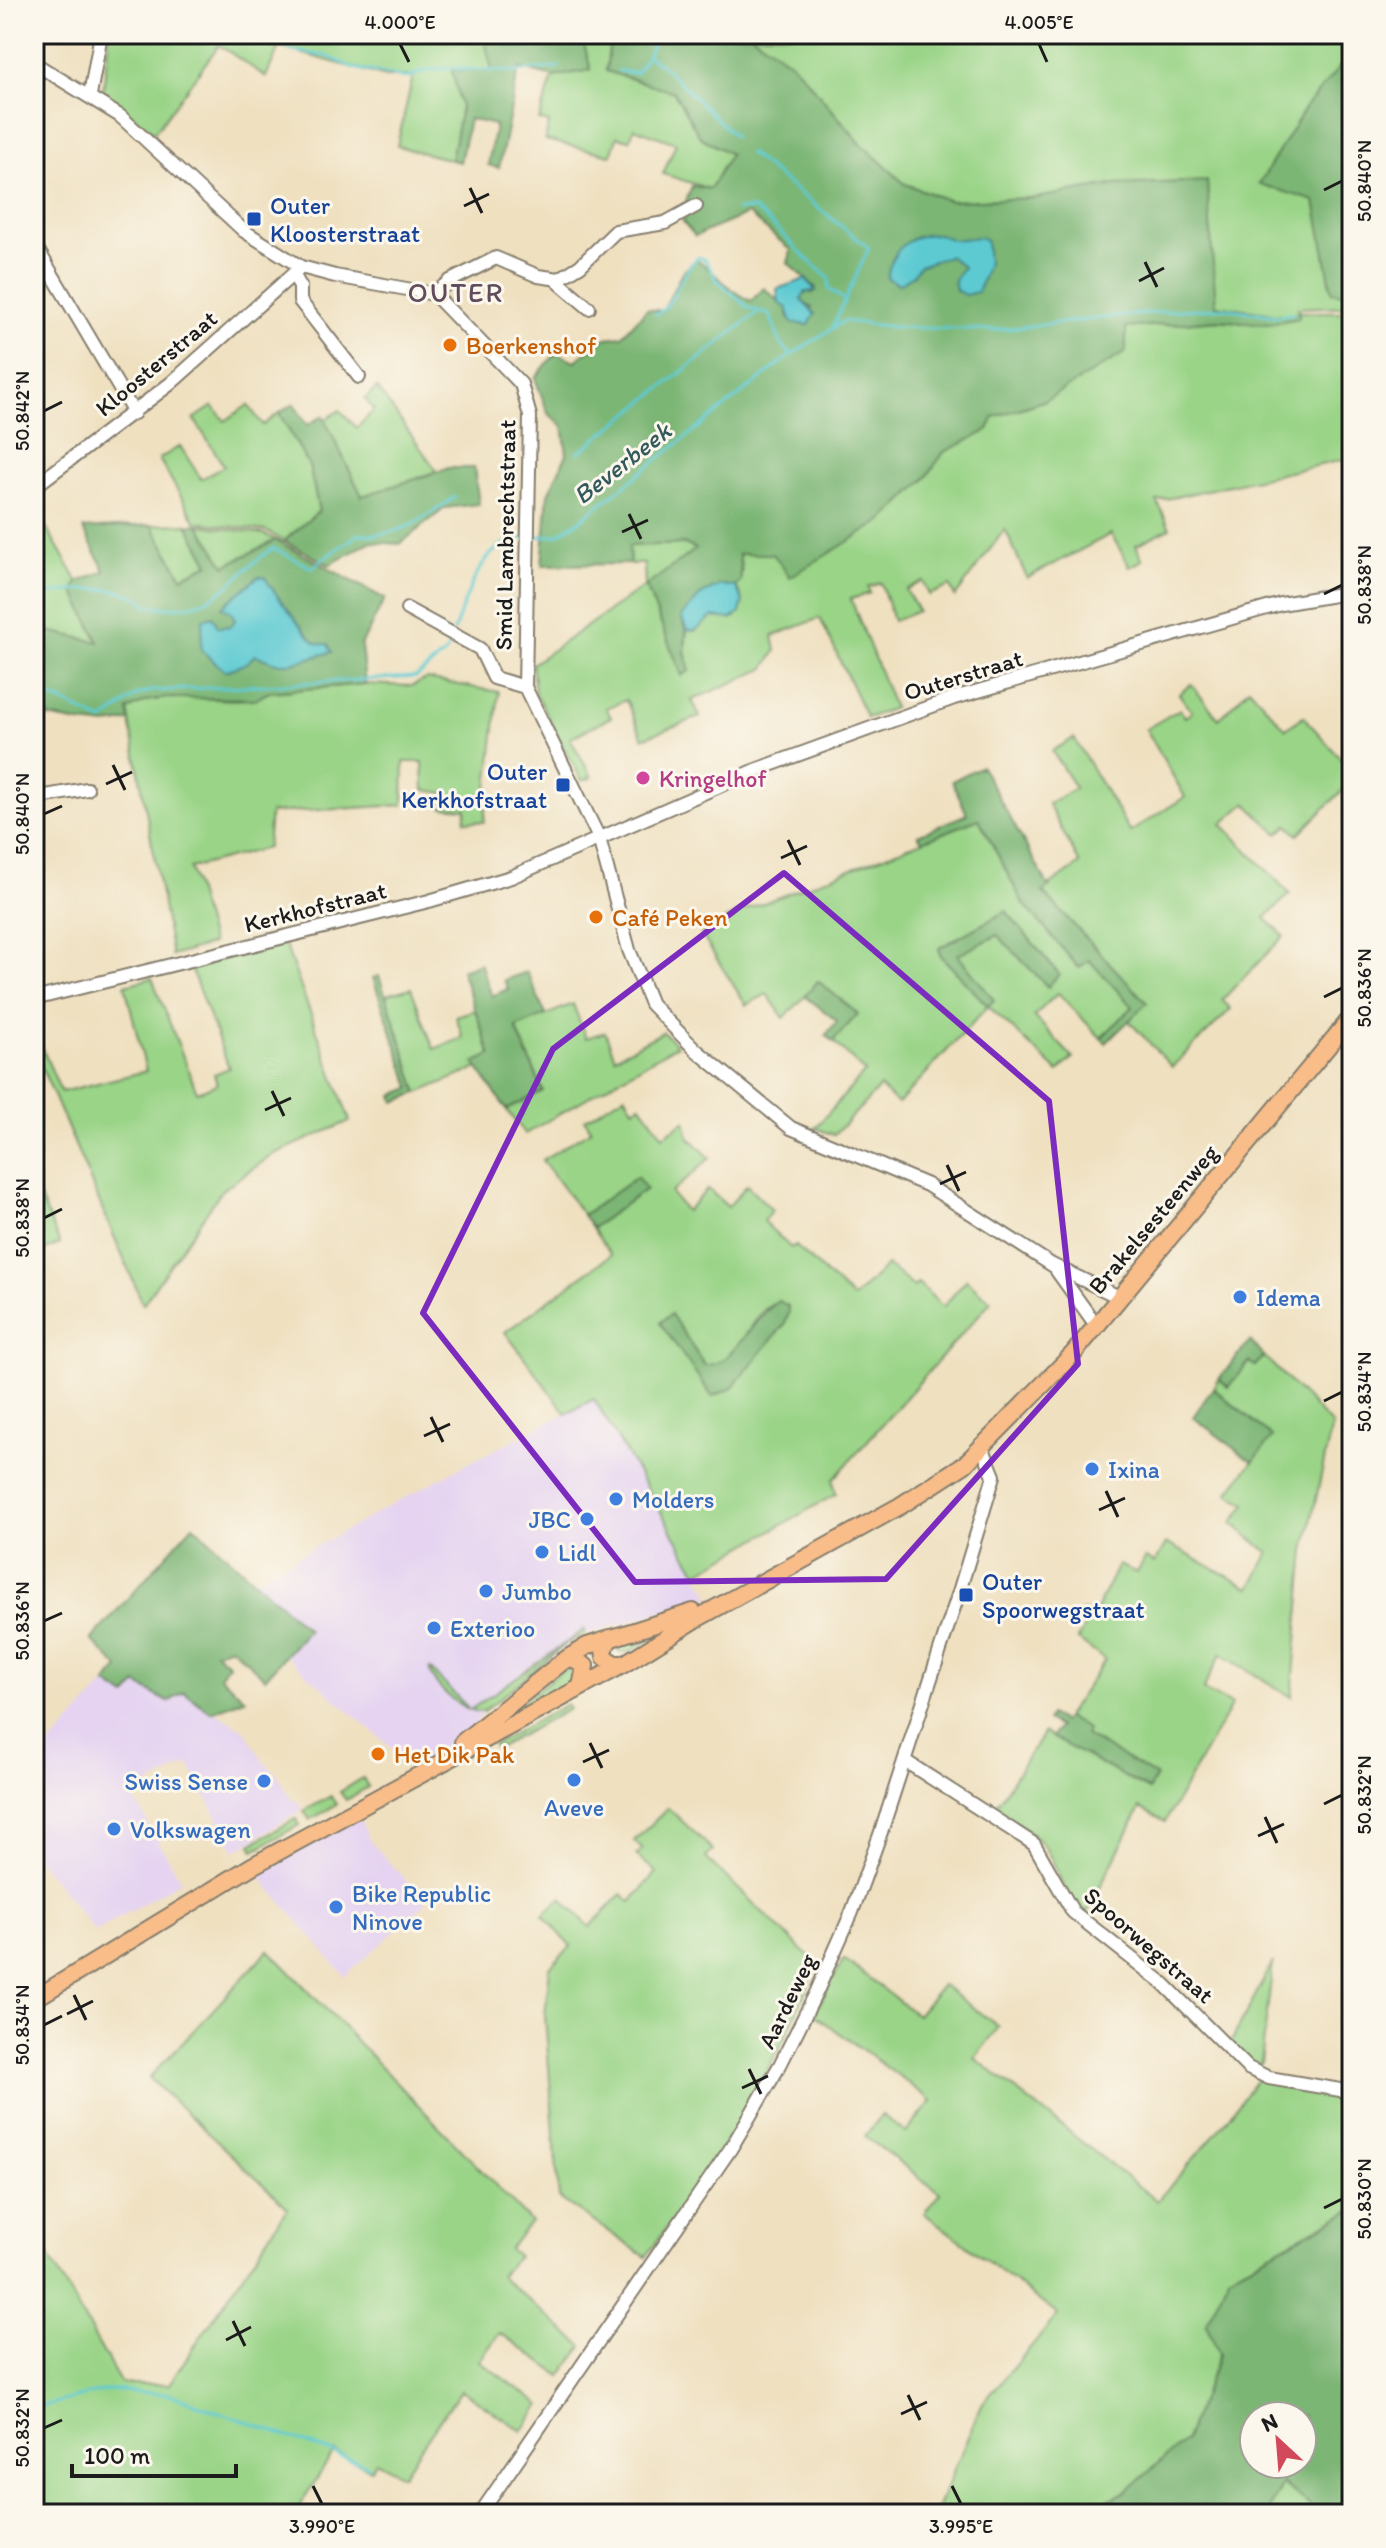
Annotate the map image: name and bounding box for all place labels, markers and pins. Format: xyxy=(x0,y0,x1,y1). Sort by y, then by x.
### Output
place label: Outer Kloosterstraat xyxy=(270,191,420,248)
marker: Outer Kloosterstraat xyxy=(245,210,263,228)
place label: Boerkenshof xyxy=(466,331,597,360)
marker: Boerkenshof xyxy=(441,336,459,354)
place label: Outer Kerkhofstraat xyxy=(401,757,547,814)
place label: Kringelhof xyxy=(659,764,767,793)
marker: Kringelhof xyxy=(634,769,652,787)
marker: Outer Kerkhofstraat xyxy=(554,776,572,794)
place label: Café Peken xyxy=(612,903,728,932)
marker: Café Peken xyxy=(587,908,605,926)
place label: Idema xyxy=(1256,1283,1321,1312)
marker: Idema xyxy=(1231,1288,1249,1306)
place label: Ixina xyxy=(1108,1455,1160,1484)
marker: Ixina xyxy=(1083,1460,1101,1478)
place label: Molders xyxy=(632,1485,714,1514)
marker: Molders xyxy=(607,1490,625,1508)
place label: JBC xyxy=(529,1505,571,1534)
marker: JBC xyxy=(578,1510,596,1528)
place label: Lidl xyxy=(558,1538,597,1567)
marker: Lidl xyxy=(533,1543,551,1561)
place label: Outer Spoorwegstraat xyxy=(982,1567,1144,1624)
place label: Jumbo xyxy=(502,1577,572,1606)
marker: Jumbo xyxy=(477,1582,495,1600)
marker: Outer Spoorwegstraat xyxy=(957,1586,975,1604)
place label: Exterioo xyxy=(450,1614,535,1643)
marker: Exterioo xyxy=(425,1619,443,1637)
place label: Het Dik Pak xyxy=(394,1740,515,1769)
marker: Het Dik Pak xyxy=(369,1745,387,1763)
place label: Swiss Sense xyxy=(124,1767,248,1796)
marker: Aveve xyxy=(565,1771,583,1789)
marker: Swiss Sense xyxy=(255,1772,273,1790)
place label: Aveve xyxy=(544,1793,604,1822)
place label: Volkswagen xyxy=(130,1815,251,1844)
marker: Volkswagen xyxy=(105,1820,123,1838)
place label: Bike Republic Ninove xyxy=(352,1879,491,1936)
marker: Bike Republic Ninove xyxy=(327,1898,345,1916)

